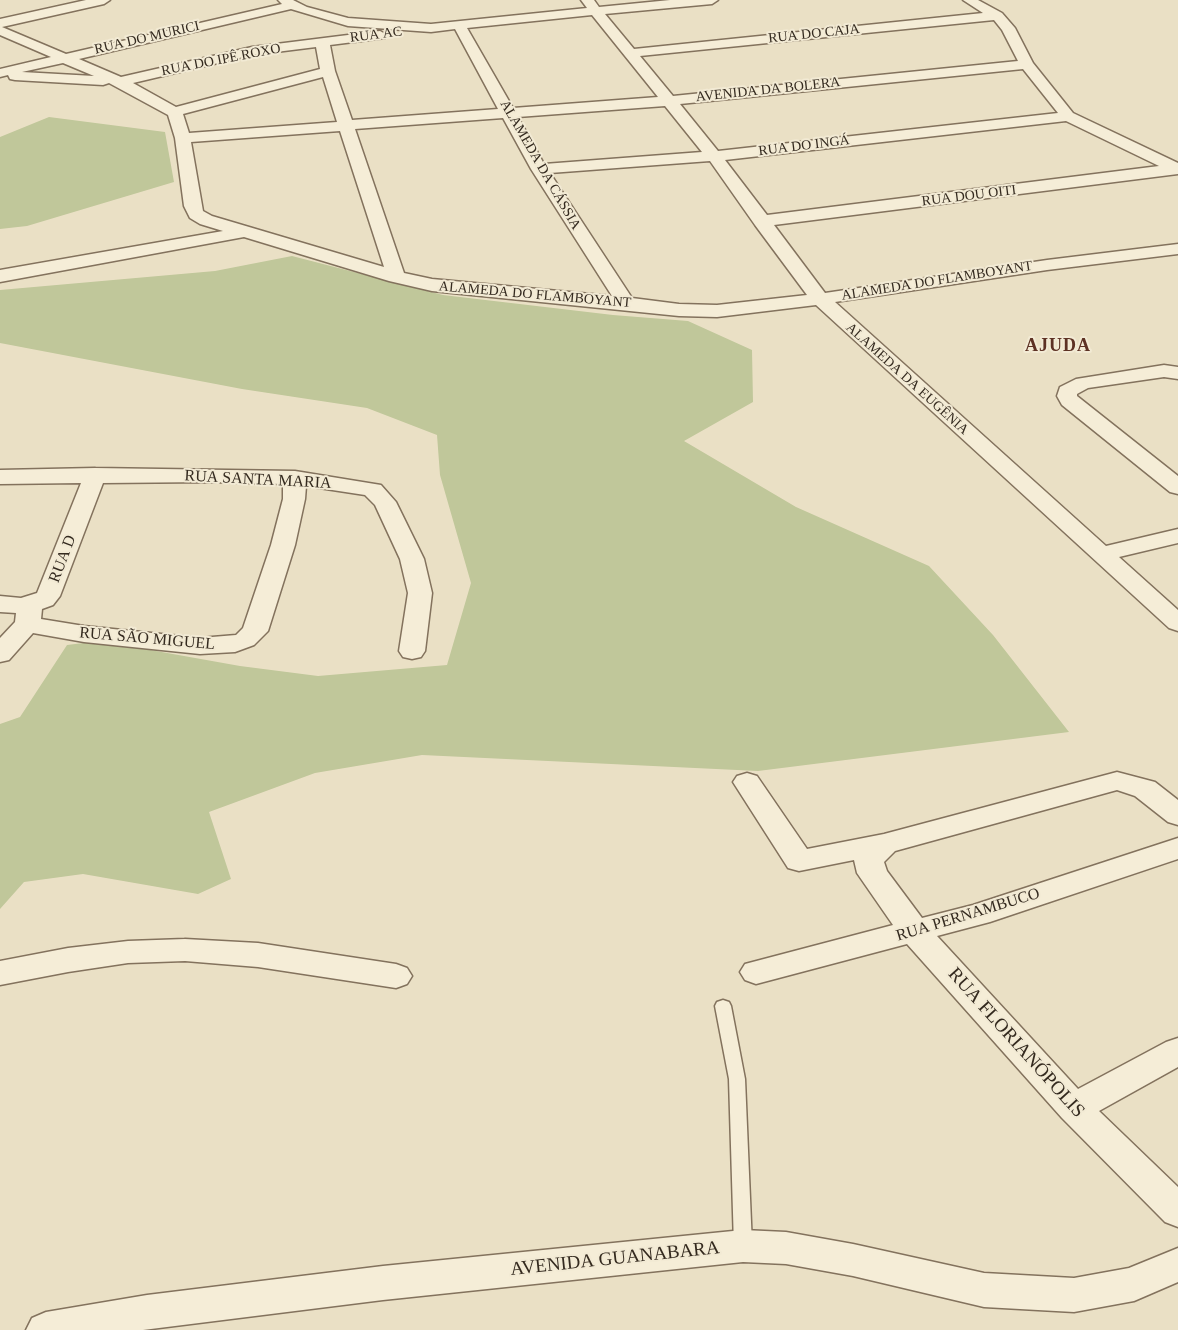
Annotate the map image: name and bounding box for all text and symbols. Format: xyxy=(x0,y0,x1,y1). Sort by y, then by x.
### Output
street label: RUA DO MURICI xyxy=(93,18,201,58)
street label: RUA DO CAJA xyxy=(767,21,861,47)
street label: RUA AC xyxy=(349,23,403,47)
street label: RUA DO IPÊ ROXO xyxy=(160,40,282,80)
street label: AVENIDA DA BOLERA xyxy=(695,74,841,106)
street label: ALAMEDA DA CÁSSIA xyxy=(496,97,584,233)
street label: RUA DO INGÁ xyxy=(757,132,851,160)
street label: RUA DOU OITI xyxy=(921,182,1017,210)
street label: ALAMEDA DO FLAMBOYANT xyxy=(840,258,1034,304)
street label: ALAMEDA DO FLAMBOYANT xyxy=(438,278,632,312)
street label: ALAMEDA DA EUGÊNIA xyxy=(842,319,972,439)
district label: AJUDA xyxy=(1024,335,1092,357)
street label: RUA SANTA MARIA xyxy=(184,467,332,493)
street label: RUA D xyxy=(45,533,81,585)
street label: RUA SÃO MIGUEL xyxy=(78,624,216,654)
street label: RUA PERNAMBUCO xyxy=(894,884,1042,946)
street label: RUA FLORIANÓPOLIS xyxy=(943,963,1089,1123)
street label: AVENIDA GUANABARA xyxy=(509,1237,721,1281)

